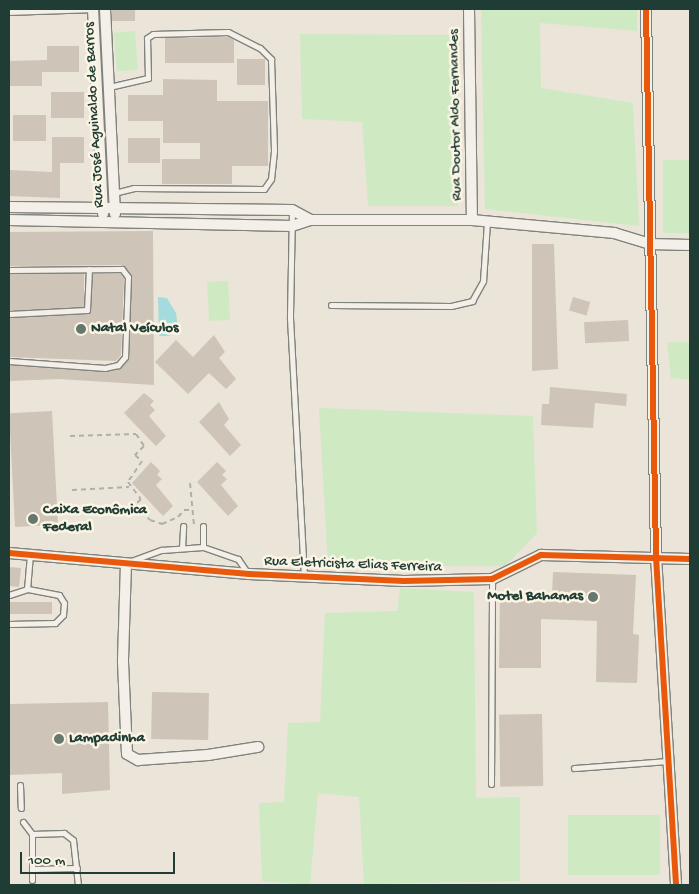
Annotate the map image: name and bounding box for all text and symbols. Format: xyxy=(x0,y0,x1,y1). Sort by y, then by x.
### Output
street label: Rua José Aguinaldo de Barros xyxy=(81,22,109,208)
street label: Rua Doutor Aldo Fernandes xyxy=(446,29,466,201)
place label: Natal Veículos xyxy=(91,320,179,338)
marker: Natal Veículos xyxy=(75,323,87,335)
place label: Caixa Econômica Federal xyxy=(43,501,147,536)
marker: Caixa Econômica Federal xyxy=(27,513,39,525)
street label: Rua Eletricista Elias Ferreira xyxy=(264,553,442,577)
place label: Motel Bahamas xyxy=(487,588,583,606)
marker: Motel Bahamas xyxy=(587,591,599,603)
place label: Lampadinha xyxy=(69,730,145,748)
marker: Lampadinha xyxy=(53,733,65,745)
scale bar xyxy=(22,842,178,874)
text: 100 m xyxy=(28,852,65,870)

